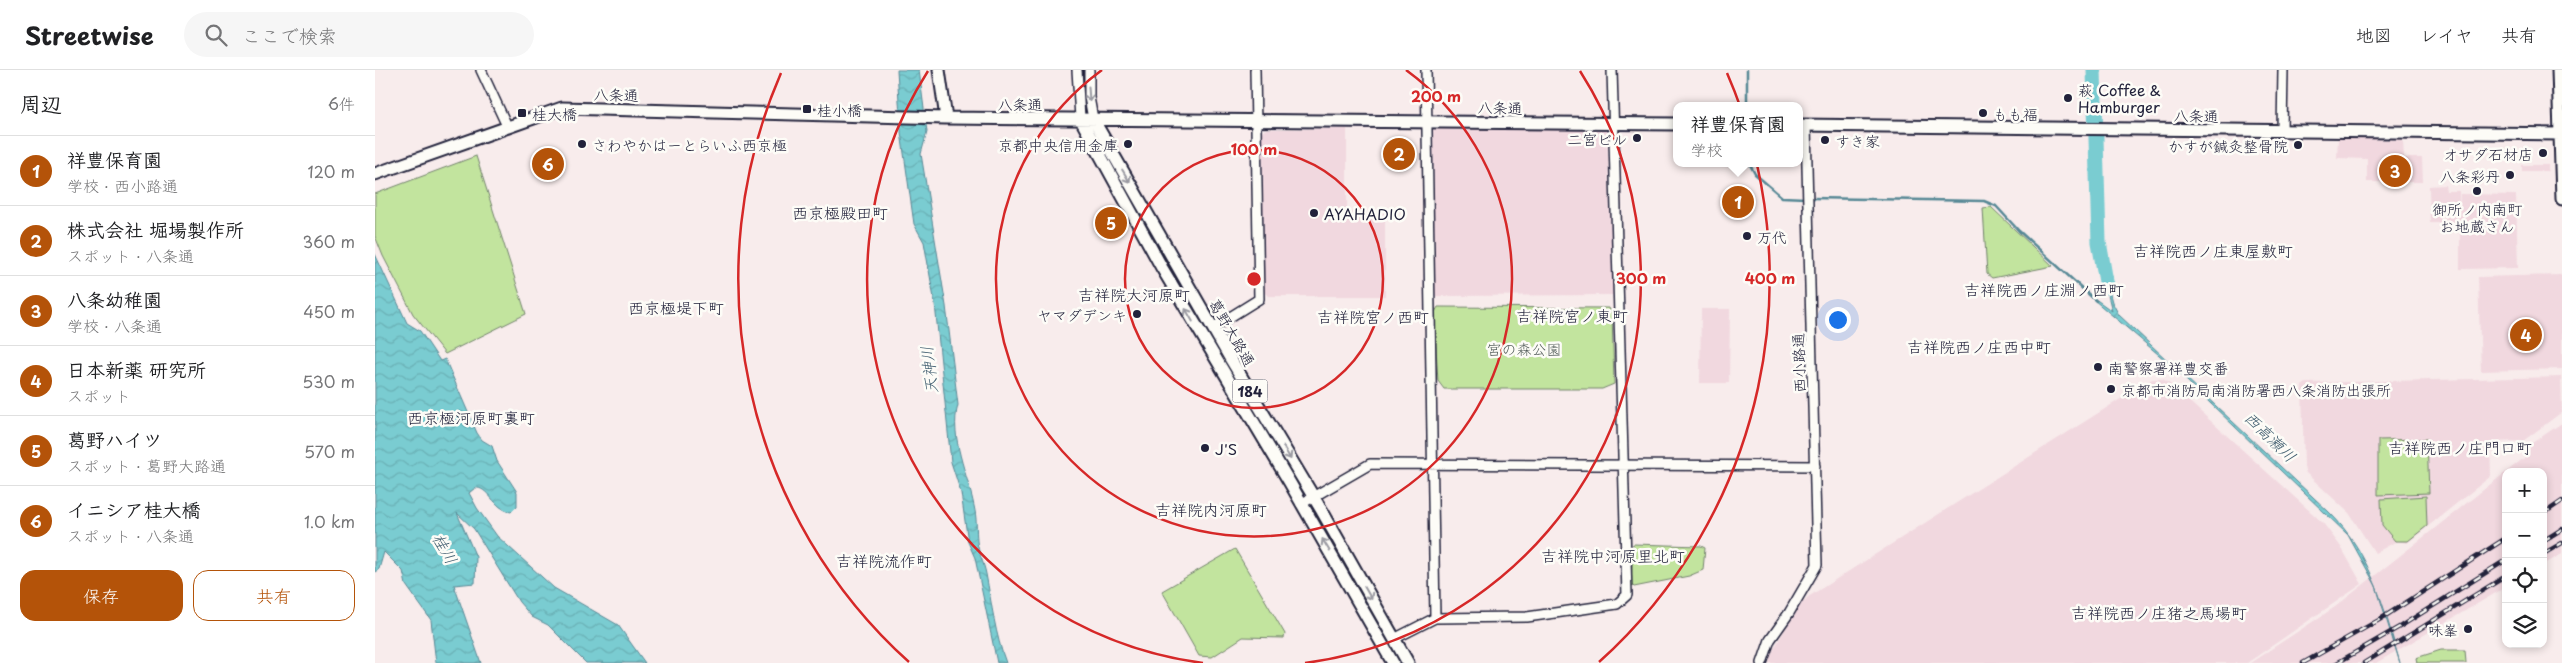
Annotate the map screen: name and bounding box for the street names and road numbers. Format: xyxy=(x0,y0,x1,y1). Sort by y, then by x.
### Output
street label: 八条通 xyxy=(593,82,639,106)
street label: 八条通 xyxy=(997,92,1043,115)
street label: 八条通 xyxy=(1477,95,1523,119)
street label: 八条通 xyxy=(2173,103,2219,127)
street label: 葛野大路通 xyxy=(1204,294,1262,370)
street label: 西小路通 xyxy=(1785,333,1811,393)
road number: 184 xyxy=(1233,380,1267,402)

